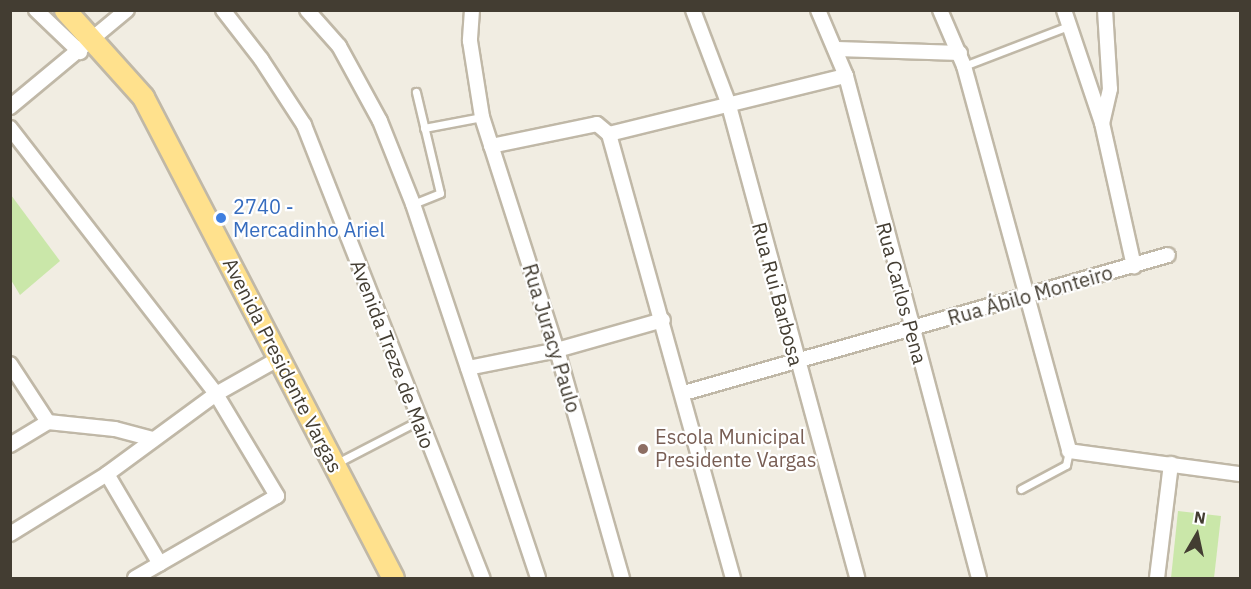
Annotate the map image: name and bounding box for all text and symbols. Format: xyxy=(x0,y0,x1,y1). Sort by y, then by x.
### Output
place label: 2740 - Mercadinho Ariel xyxy=(233,195,385,242)
marker: 2740 - Mercadinho Ariel xyxy=(214,211,228,225)
street label: Rua Carlos Pena xyxy=(872,219,932,367)
street label: Rua Rui Barbosa xyxy=(747,220,809,368)
street label: Avenida Presidente Vargas xyxy=(218,254,348,476)
street label: Avenida Treze de Maio xyxy=(346,256,440,452)
street label: Rua Ábilo Monteiro xyxy=(945,260,1115,330)
street label: Rua Juracy Paulo xyxy=(518,261,586,415)
place label: Escola Municipal Presidente Vargas xyxy=(655,425,817,472)
marker: Escola Municipal Presidente Vargas xyxy=(636,442,650,456)
north arrow xyxy=(1167,505,1227,565)
text: N xyxy=(1193,506,1207,528)

